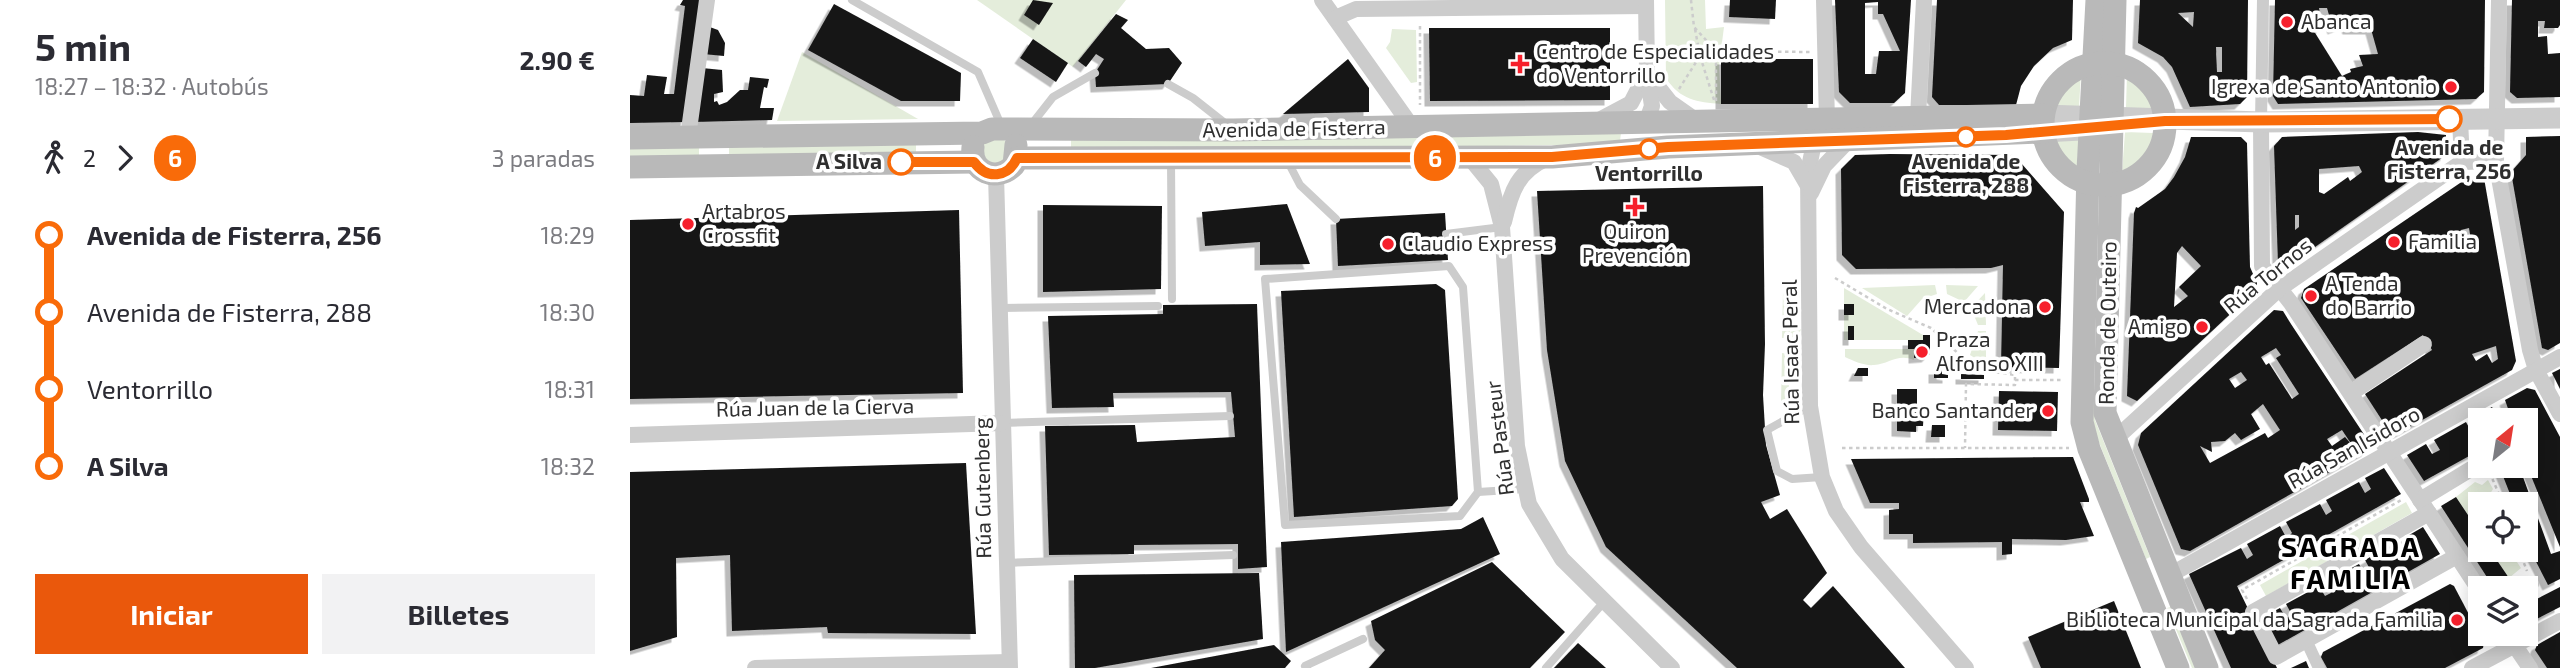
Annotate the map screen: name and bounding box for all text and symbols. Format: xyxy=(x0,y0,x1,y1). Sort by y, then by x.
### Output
place label: Abanca xyxy=(2301,8,2372,33)
marker: Abanca xyxy=(2279,14,2295,30)
text: 5 min xyxy=(35,23,131,69)
place label: Centro de Especialidades do Ventorrillo xyxy=(1536,38,1774,87)
text: 2.90 € xyxy=(519,44,595,75)
marker: Centro de Especialidades do Ventorrillo xyxy=(1510,54,1530,74)
text: 18:27 – 18:32 · Autobús xyxy=(35,72,269,100)
place label: Igrexa de Santo Antonio xyxy=(2211,73,2437,98)
marker: Igrexa de Santo Antonio xyxy=(2443,79,2459,95)
marker: Avenida de Fisterra, 256 xyxy=(2436,106,2462,132)
street label: Avenida de Fisterra xyxy=(1202,113,1386,142)
marker: Avenida de Fisterra, 288 xyxy=(1956,127,1976,147)
place label: Avenida de Fisterra, 256 xyxy=(2387,134,2511,183)
line badge: 6 xyxy=(1412,135,1458,181)
icon: walk xyxy=(35,139,73,177)
icon: forward xyxy=(106,139,144,177)
marker: Ventorrillo xyxy=(1639,139,1659,159)
text: 6 xyxy=(168,143,182,172)
text: 6 xyxy=(1428,143,1442,172)
text: 2 xyxy=(83,144,96,172)
text: 3 paradas xyxy=(492,144,595,172)
place label: A Silva xyxy=(816,148,882,173)
place label: Avenida de Fisterra, 288 xyxy=(1903,148,2029,197)
marker: A Silva xyxy=(888,149,914,175)
place label: Ventorrillo xyxy=(1595,160,1703,185)
marker: Quiron Prevención xyxy=(1625,197,1645,217)
place label: Artabros Crossfit xyxy=(702,198,786,247)
marker: Artabros Crossfit xyxy=(680,216,696,232)
place label: Quiron Prevención xyxy=(1582,218,1688,267)
text: Avenida de Fisterra, 256 xyxy=(87,219,382,250)
text: 18:29 xyxy=(540,221,595,249)
place label: Familia xyxy=(2408,228,2477,253)
place label: Claudio Express xyxy=(1402,230,1553,255)
street label: Rúa Tornos xyxy=(2218,232,2316,318)
marker: Familia xyxy=(2386,234,2402,250)
marker: Claudio Express xyxy=(1380,236,1396,252)
street label: Ronda de Outeiro xyxy=(2093,241,2120,405)
place label: A Tenda do Barrio xyxy=(2325,270,2412,319)
street label: Rúa Isaac Peral xyxy=(1776,279,1803,425)
marker: A Tenda do Barrio xyxy=(2303,288,2319,304)
place label: Mercadona xyxy=(1924,293,2031,318)
text: Avenida de Fisterra, 288 xyxy=(87,296,372,327)
text: 18:30 xyxy=(540,298,595,326)
marker: Mercadona xyxy=(2037,299,2053,315)
place label: Amigo xyxy=(2128,313,2188,338)
marker: Amigo xyxy=(2194,319,2210,335)
place label: Praza Alfonso XIII xyxy=(1936,326,2044,375)
marker: Praza Alfonso XIII xyxy=(1914,344,1930,360)
text: Ventorrillo xyxy=(87,373,213,404)
text: 18:31 xyxy=(545,375,595,403)
street label: Rúa Pasteur xyxy=(1479,379,1518,497)
street label: Rúa Juan de la Cierva xyxy=(716,392,914,421)
place label: Banco Santander xyxy=(1872,397,2035,422)
street label: Rúa San Isidoro xyxy=(2283,400,2424,493)
marker: Banco Santander xyxy=(2040,403,2056,419)
north arrow xyxy=(2468,408,2538,478)
map controls xyxy=(2468,408,2538,646)
street label: Rúa Gutenberg xyxy=(968,417,995,559)
text: A Silva xyxy=(87,450,169,481)
text: 18:32 xyxy=(541,452,595,480)
button: locate xyxy=(2468,492,2538,562)
district label: SAGRADA FAMILIA xyxy=(2281,529,2421,595)
button: Iniciar xyxy=(35,574,308,654)
button: Billetes xyxy=(322,574,595,654)
button: layers xyxy=(2468,576,2538,646)
place label: Biblioteca Municipal da Sagrada Familia xyxy=(2066,606,2443,631)
marker: Biblioteca Municipal da Sagrada Familia xyxy=(2449,612,2465,628)

